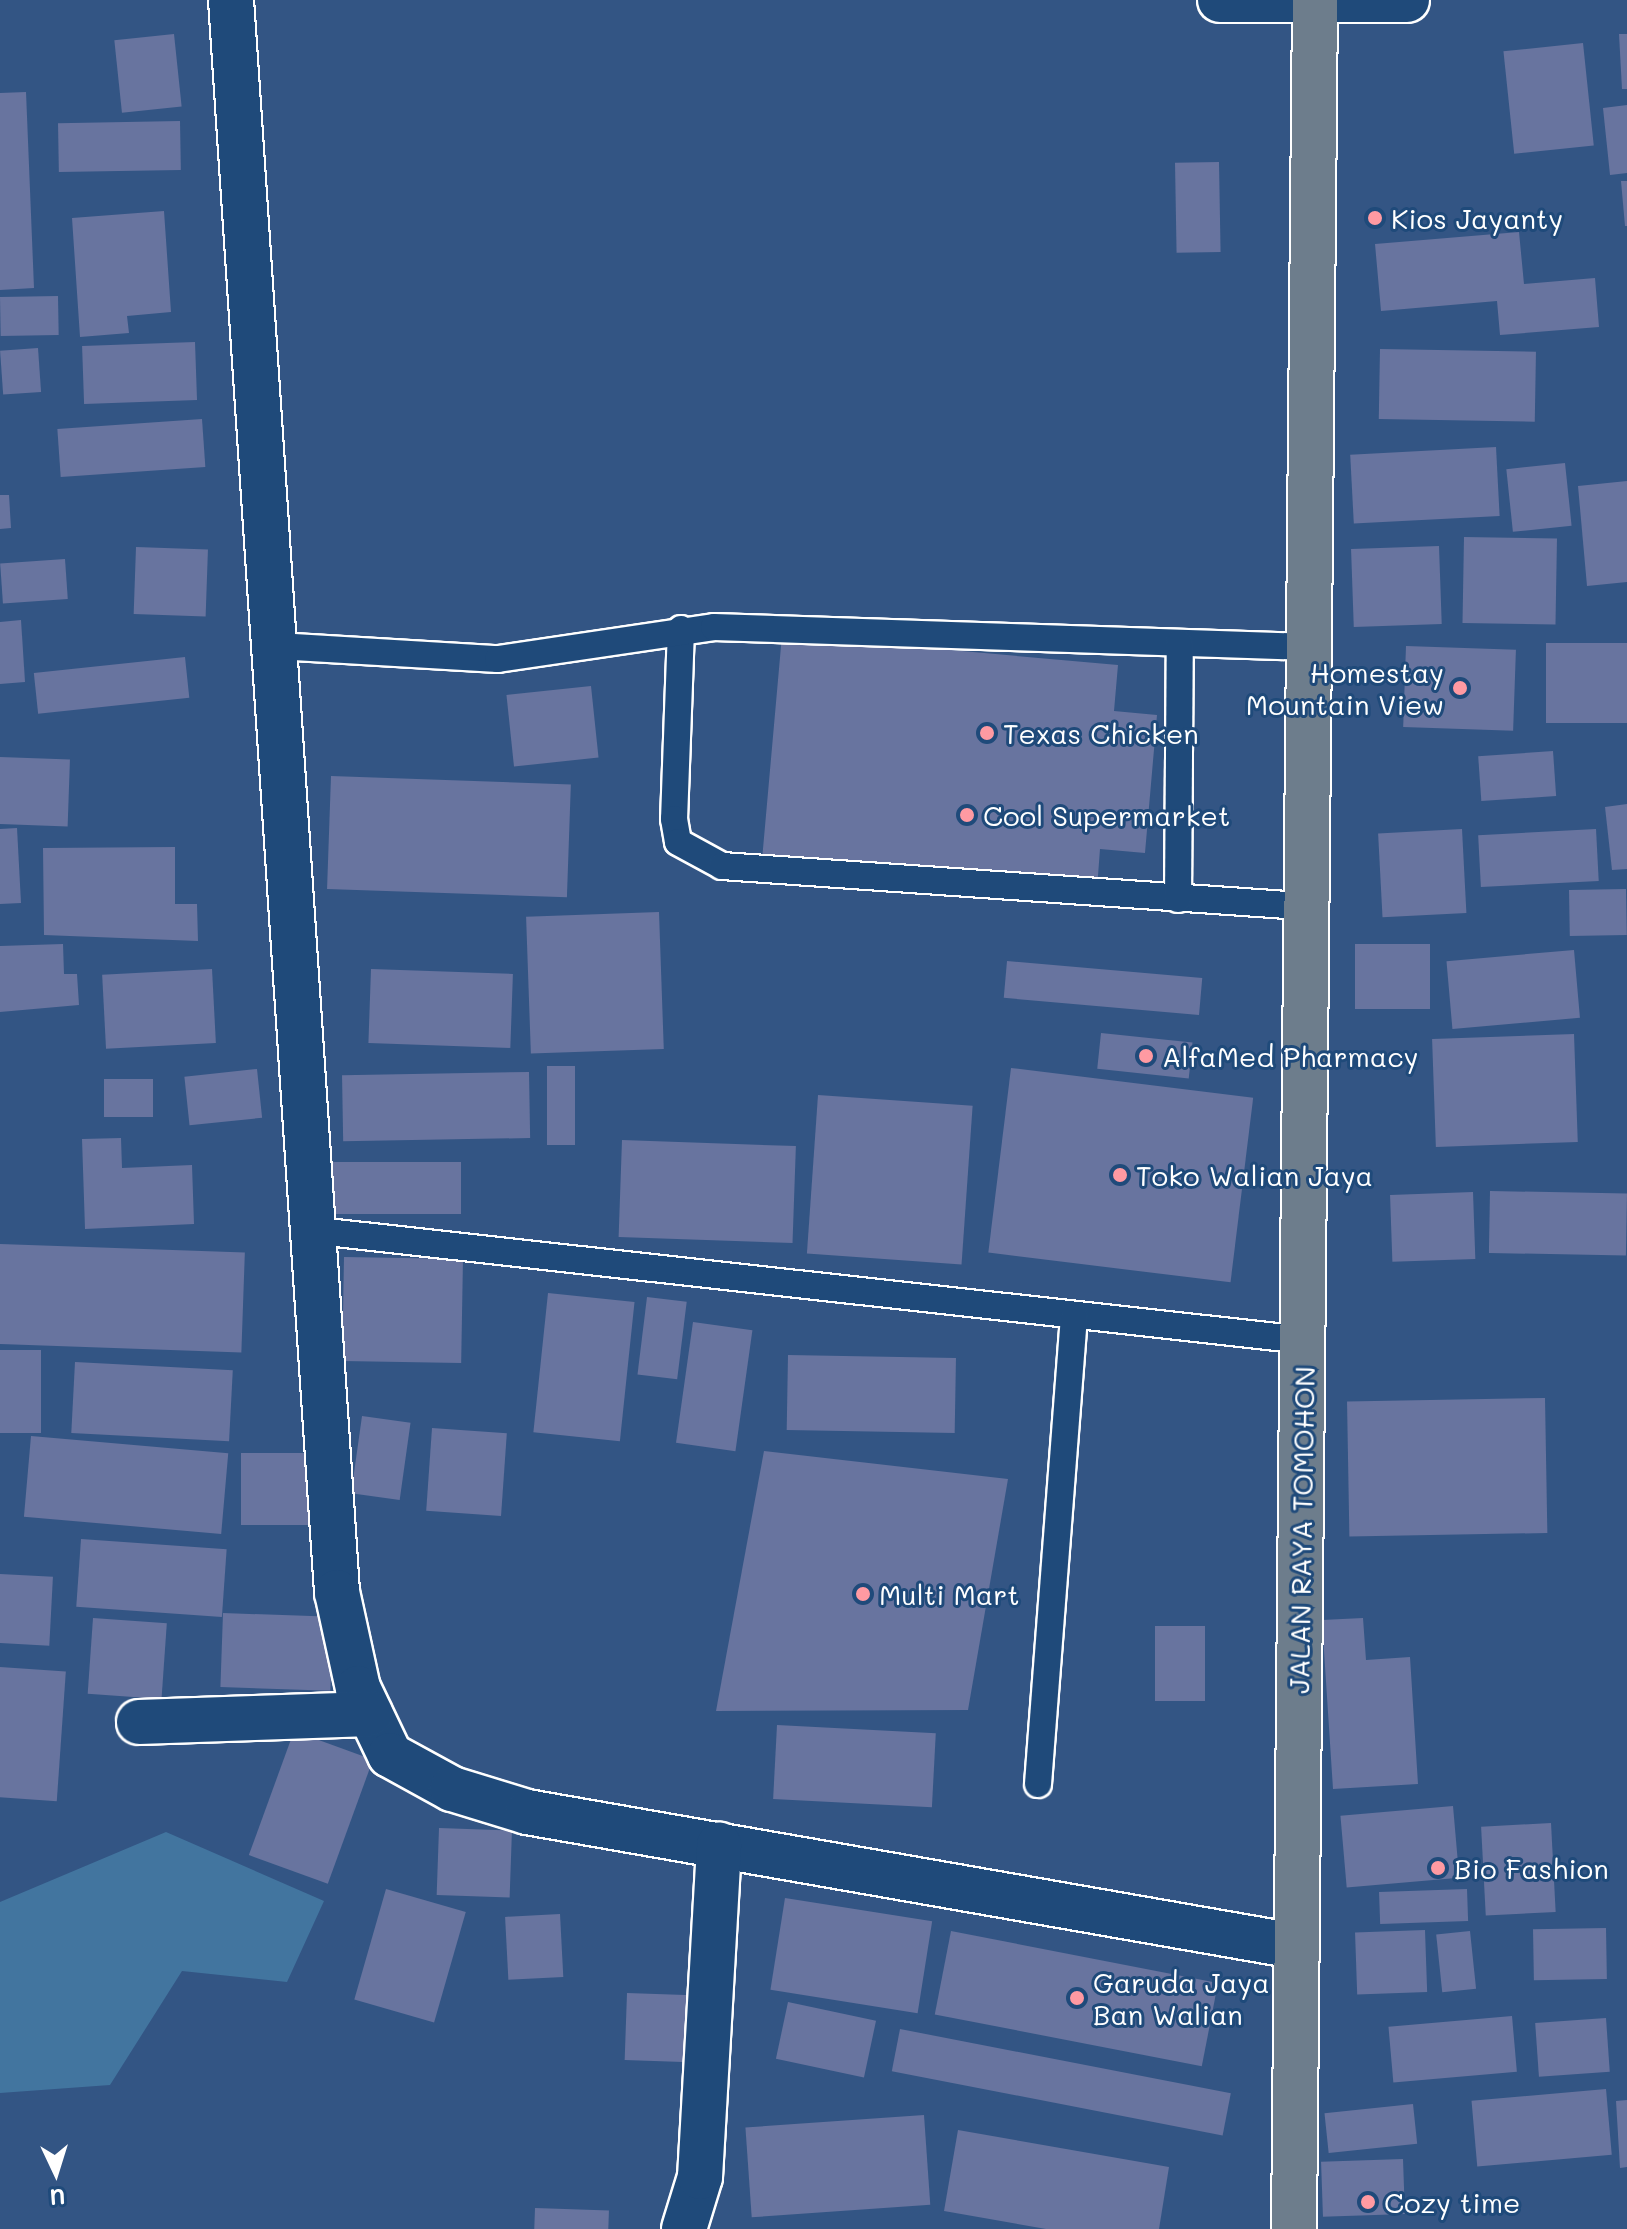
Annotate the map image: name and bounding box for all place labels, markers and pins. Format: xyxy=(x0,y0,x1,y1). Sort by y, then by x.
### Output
place label: Kios Jayanty xyxy=(1391,201,1563,235)
marker: Kios Jayanty xyxy=(1366,209,1384,227)
place label: Homestay Mountain View xyxy=(1246,655,1444,721)
marker: Homestay Mountain View xyxy=(1451,679,1469,697)
place label: Texas Chicken xyxy=(1003,716,1199,750)
marker: Texas Chicken xyxy=(978,724,996,742)
place label: Cool Supermarket xyxy=(983,798,1230,832)
marker: Cool Supermarket xyxy=(958,806,976,824)
place label: AlfaMed Pharmacy xyxy=(1162,1039,1418,1073)
marker: AlfaMed Pharmacy xyxy=(1137,1047,1155,1065)
place label: Toko Walian Jaya xyxy=(1136,1158,1373,1192)
marker: Toko Walian Jaya xyxy=(1111,1166,1129,1184)
place label: Multi Mart xyxy=(879,1577,1020,1611)
marker: Multi Mart xyxy=(854,1585,872,1603)
place label: Bio Fashion xyxy=(1454,1851,1609,1885)
marker: Bio Fashion xyxy=(1429,1859,1447,1877)
place label: Garuda Jaya Ban Walian xyxy=(1093,1965,1270,2031)
marker: Garuda Jaya Ban Walian xyxy=(1068,1989,1086,2007)
place label: Cozy time xyxy=(1384,2185,1520,2219)
marker: Cozy time xyxy=(1359,2193,1377,2211)

